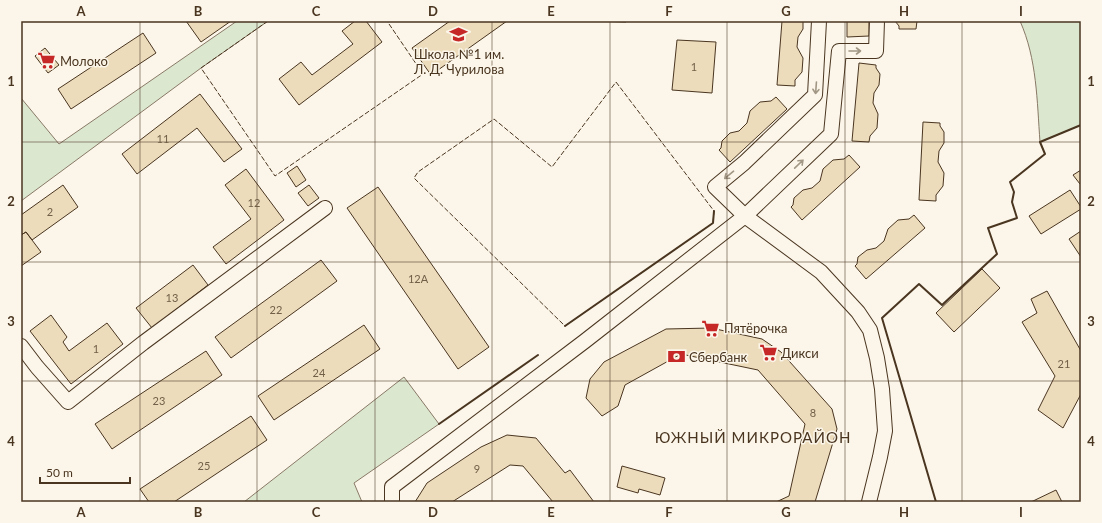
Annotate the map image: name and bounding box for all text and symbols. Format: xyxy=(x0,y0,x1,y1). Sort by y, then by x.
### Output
text: A xyxy=(75,3,86,19)
text: B xyxy=(194,3,203,19)
text: C xyxy=(312,3,321,19)
text: D xyxy=(428,3,438,19)
text: E xyxy=(547,3,555,19)
text: F xyxy=(665,3,673,19)
text: G xyxy=(781,3,791,19)
text: H xyxy=(899,3,909,19)
text: I xyxy=(1019,3,1023,19)
school or university icon: Школа №1 им. Л. Д. Чурилова xyxy=(449,25,469,45)
place label: Школа №1 им. Л. Д. Чурилова xyxy=(413,46,504,77)
one-way arrow xyxy=(848,47,861,55)
supermarket icon: Молоко xyxy=(37,51,57,71)
place label: Молоко xyxy=(60,53,108,69)
house number: 1 xyxy=(691,60,697,73)
text: 1 xyxy=(7,73,15,89)
text: 1 xyxy=(1087,73,1095,89)
one-way arrow xyxy=(812,81,819,94)
house number: 11 xyxy=(157,132,169,145)
one-way arrow xyxy=(794,159,804,169)
one-way arrow xyxy=(724,171,735,179)
text: 2 xyxy=(7,193,15,209)
text: 2 xyxy=(1087,193,1095,209)
house number: 12 xyxy=(248,196,260,209)
house number: 2 xyxy=(47,205,53,218)
house number: 12А xyxy=(408,272,429,285)
house number: 13 xyxy=(166,291,178,304)
house number: 22 xyxy=(270,303,282,316)
text: 3 xyxy=(7,313,15,329)
text: 3 xyxy=(1087,313,1095,329)
supermarket icon: Пятёрочка xyxy=(701,318,721,338)
place label: Пятёрочка xyxy=(724,320,788,336)
house number: 1 xyxy=(93,342,99,355)
supermarket icon: Дикси xyxy=(758,343,778,363)
place label: Дикси xyxy=(781,345,819,361)
bank icon: Сбербанк xyxy=(666,347,686,367)
place label: Сбербанк xyxy=(689,349,748,365)
house number: 21 xyxy=(1058,357,1070,370)
house number: 24 xyxy=(313,366,326,379)
house number: 23 xyxy=(153,394,165,407)
house number: 8 xyxy=(810,406,816,419)
district label: ЮЖНЫЙ МИКРОРАЙОН xyxy=(655,428,851,446)
text: 4 xyxy=(7,433,15,449)
text: 4 xyxy=(1087,433,1095,449)
scale bar xyxy=(40,459,130,485)
house number: 25 xyxy=(198,459,210,472)
house number: 9 xyxy=(474,462,480,475)
text: 50 m xyxy=(46,465,73,480)
text: A xyxy=(75,504,86,520)
text: B xyxy=(194,504,203,520)
text: C xyxy=(312,504,321,520)
text: D xyxy=(428,504,438,520)
text: E xyxy=(547,504,555,520)
text: F xyxy=(665,504,673,520)
text: G xyxy=(781,504,791,520)
text: H xyxy=(899,504,909,520)
text: I xyxy=(1019,504,1023,520)

